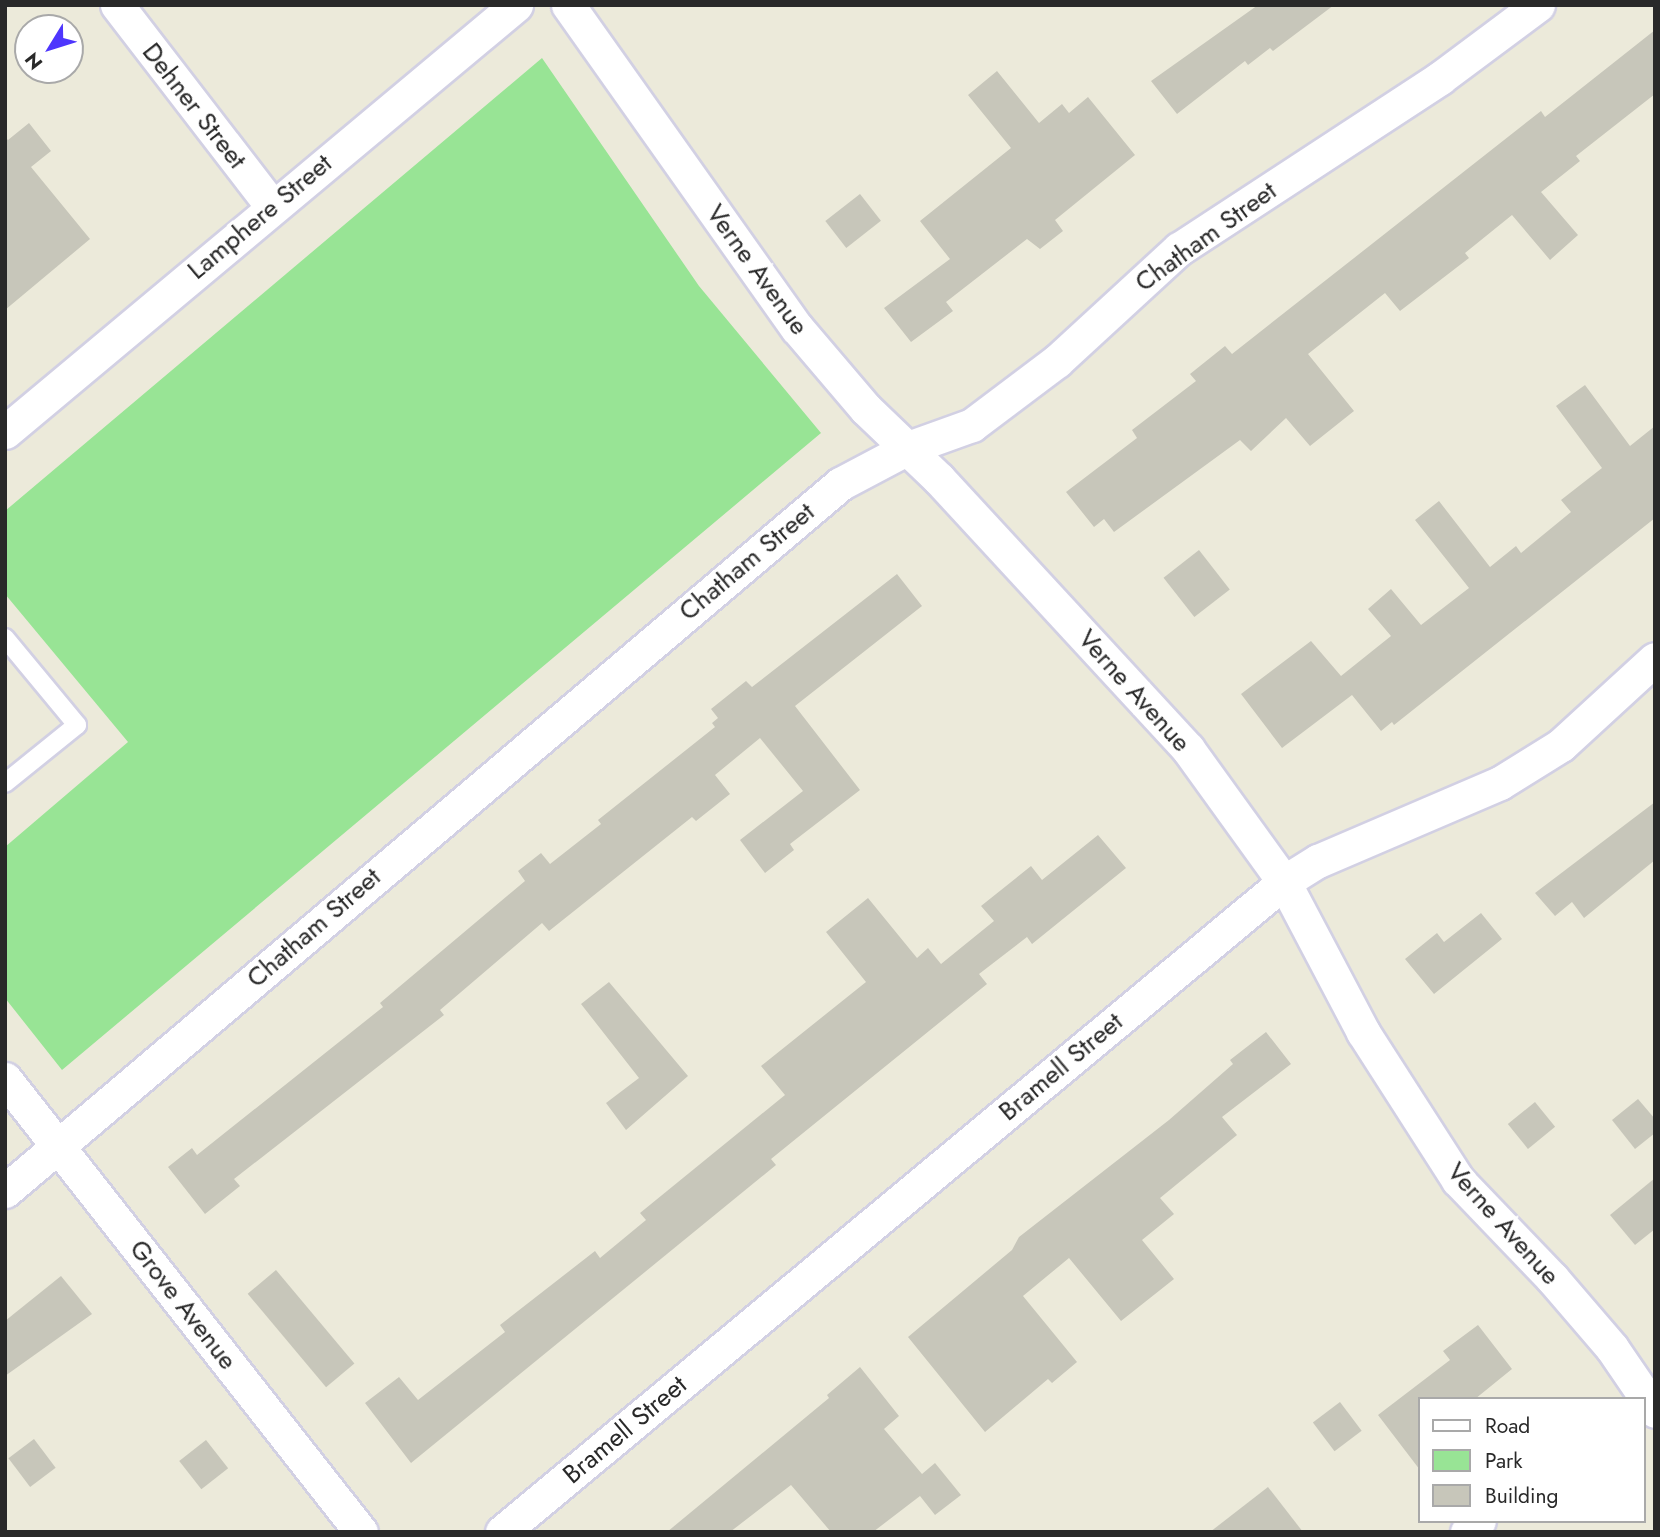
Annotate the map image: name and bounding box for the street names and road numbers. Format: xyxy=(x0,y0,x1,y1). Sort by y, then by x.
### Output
street label: Dehner Street xyxy=(135,37,253,175)
street label: Lamphere Street xyxy=(182,148,338,286)
street label: Chatham Street xyxy=(1129,175,1283,299)
street label: Verne Avenue xyxy=(699,199,815,341)
street label: Chatham Street xyxy=(673,497,821,627)
street label: Verne Avenue xyxy=(1071,624,1197,758)
street label: Chatham Street xyxy=(241,862,387,994)
street label: Bramell Street xyxy=(993,1006,1129,1128)
street label: Verne Avenue xyxy=(1440,1157,1566,1291)
street label: Grove Avenue xyxy=(123,1234,243,1376)
street label: Bramell Street xyxy=(557,1369,693,1491)

